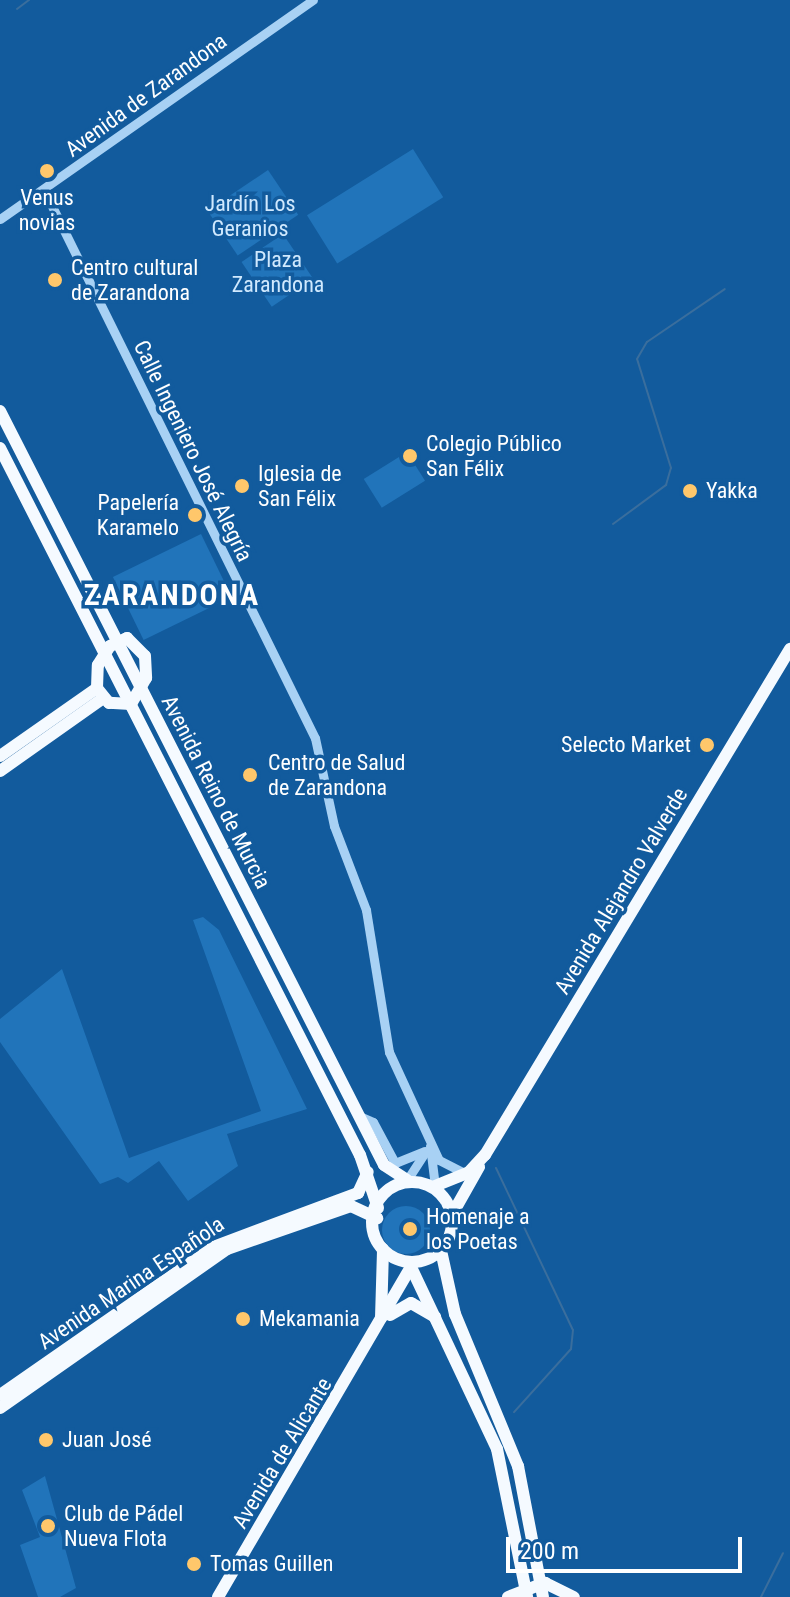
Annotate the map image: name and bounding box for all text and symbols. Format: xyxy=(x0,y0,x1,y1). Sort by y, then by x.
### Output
street label: Avenida de Zarandona xyxy=(60,28,232,162)
marker: Venus novias xyxy=(38,162,56,180)
place label: Venus novias xyxy=(19,184,75,236)
park label: Jardín Los Geranios xyxy=(204,190,296,242)
park label: Plaza Zarandona xyxy=(232,246,324,298)
place label: Centro cultural de Zarandona xyxy=(71,254,198,306)
marker: Centro cultural de Zarandona xyxy=(46,271,64,289)
street label: Calle Ingeniero José Alegría xyxy=(128,336,258,566)
place label: Colegio Público San Félix xyxy=(426,430,562,482)
marker: Colegio Público San Félix xyxy=(401,447,419,465)
place label: Iglesia de San Félix xyxy=(258,460,342,512)
marker: Iglesia de San Félix xyxy=(233,477,251,495)
place label: Yakka xyxy=(706,478,758,504)
marker: Yakka xyxy=(681,482,699,500)
place label: Papelería Karamelo xyxy=(97,489,179,540)
marker: Papelería Karamelo xyxy=(186,506,204,524)
district label: ZARANDONA xyxy=(84,577,260,613)
street label: Avenida Reino de Murcia xyxy=(156,691,276,893)
place label: Selecto Market xyxy=(561,732,691,758)
marker: Selecto Market xyxy=(698,736,716,754)
place label: Centro de Salud de Zarandona xyxy=(268,749,405,800)
marker: Centro de Salud de Zarandona xyxy=(239,764,261,786)
street label: Avenida Alejandro Valverde xyxy=(549,783,693,999)
place label: Homenaje a los Poetas xyxy=(426,1203,530,1254)
street label: Avenida Marina Española xyxy=(33,1211,229,1355)
marker: Homenaje a los Poetas xyxy=(401,1220,419,1238)
place label: Mekamania xyxy=(259,1306,360,1332)
marker: Mekamania xyxy=(234,1310,252,1328)
street label: Avenida de Alicante xyxy=(227,1373,337,1533)
place label: Juan José xyxy=(62,1427,152,1453)
marker: Juan José xyxy=(37,1431,55,1449)
place label: Club de Pádel Nueva Flota xyxy=(64,1500,183,1552)
marker: Club de Pádel Nueva Flota xyxy=(39,1517,57,1535)
scale bar xyxy=(510,1521,746,1571)
text: 200 m xyxy=(520,1537,579,1565)
place label: Tomas Guillen xyxy=(210,1551,333,1577)
marker: Tomas Guillen xyxy=(185,1555,203,1573)

